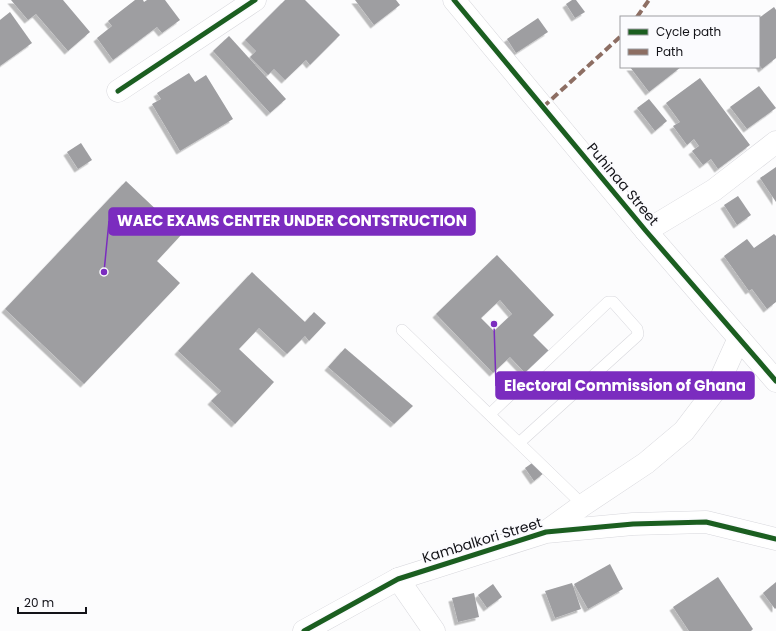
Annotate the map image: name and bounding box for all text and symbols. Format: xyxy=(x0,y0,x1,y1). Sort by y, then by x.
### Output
legend xyxy=(620,16,760,68)
text: Cycle path xyxy=(656,23,721,40)
text: Path xyxy=(656,43,683,60)
street label: Puhinaa Street xyxy=(583,138,663,230)
callout: WAEC EXAMS CENTER UNDER CONTSTRUCTION xyxy=(109,208,475,235)
text: WAEC EXAMS CENTER UNDER CONTSTRUCTION xyxy=(117,210,467,231)
callout: Electoral Commission of Ghana xyxy=(496,372,754,399)
text: Electoral Commission of Ghana xyxy=(504,375,746,396)
street label: Kambalkori Street xyxy=(420,512,544,568)
scale bar xyxy=(18,589,86,615)
text: 20 m xyxy=(24,594,54,611)

